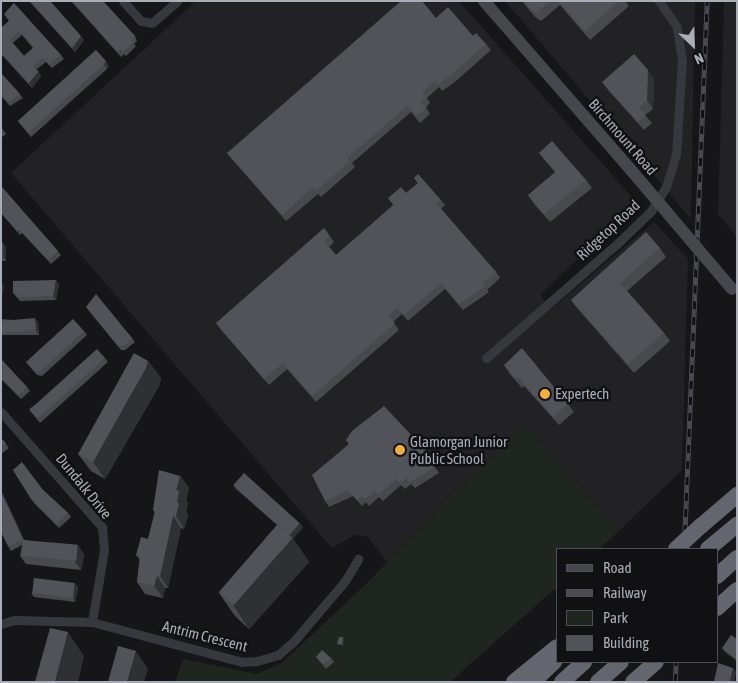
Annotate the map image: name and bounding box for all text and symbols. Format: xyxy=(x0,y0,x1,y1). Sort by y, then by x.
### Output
north arrow xyxy=(668,20,718,70)
text: N xyxy=(692,50,706,68)
street label: Birchmount Road xyxy=(585,95,661,179)
street label: Ridgetop Road xyxy=(573,196,643,264)
place label: Expertech xyxy=(555,385,609,403)
marker: Expertech xyxy=(539,388,551,400)
place label: Glamorgan Junior Public School xyxy=(410,432,507,467)
marker: Glamorgan Junior Public School xyxy=(394,444,406,456)
street label: Dundalk Drive xyxy=(52,450,116,522)
legend xyxy=(556,548,718,663)
text: Road xyxy=(603,559,632,576)
text: Railway xyxy=(603,584,647,601)
text: Park xyxy=(603,609,628,626)
street label: Antrim Crescent xyxy=(161,617,249,655)
text: Building xyxy=(603,634,649,651)

